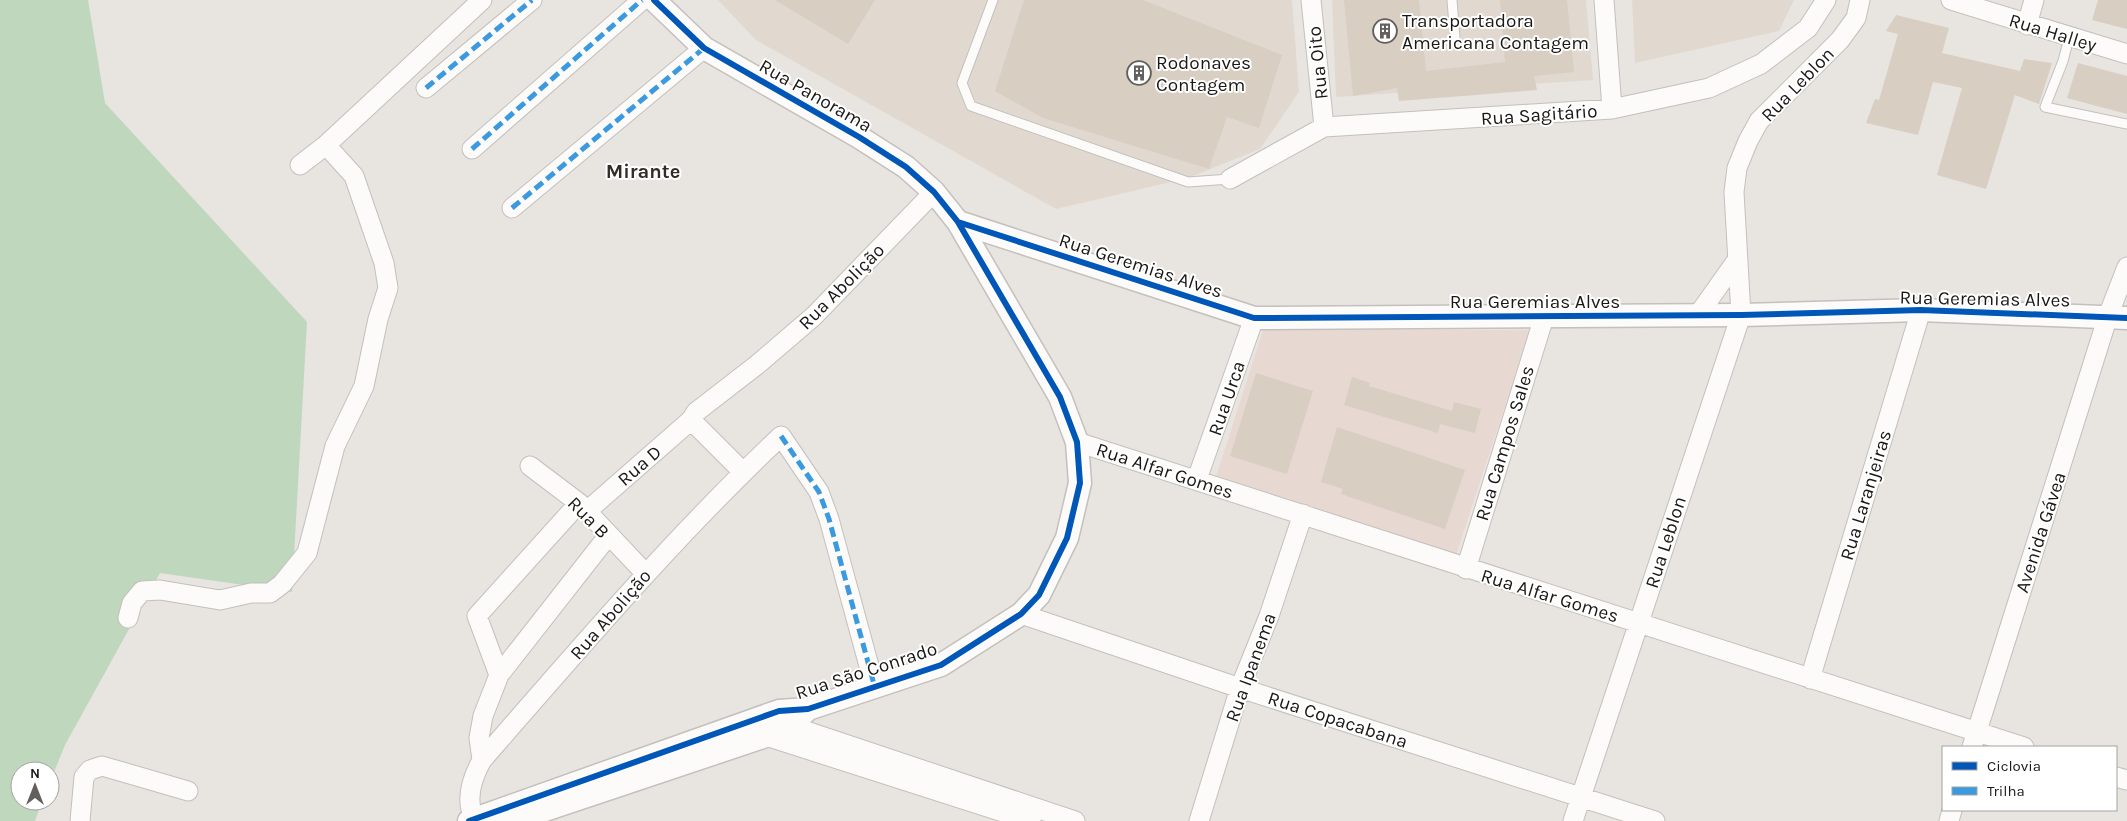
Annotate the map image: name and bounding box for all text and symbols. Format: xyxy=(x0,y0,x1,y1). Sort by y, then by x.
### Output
street label: Rua Halley xyxy=(2006,9,2099,57)
place label: Transportadora Americana Contagem xyxy=(1402,10,1589,54)
building icon: Transportadora Americana Contagem xyxy=(1372,18,1398,44)
street label: Rua Oito xyxy=(1303,25,1333,101)
street label: Rua Leblon xyxy=(1757,43,1839,127)
place label: Rodonaves Contagem xyxy=(1156,52,1251,96)
street label: Rua Panorama xyxy=(755,55,876,137)
building icon: Rodonaves Contagem xyxy=(1126,60,1152,86)
street label: Rua Sagitário xyxy=(1480,100,1598,130)
district label: Mirante xyxy=(606,160,680,183)
street label: Rua Geremias Alves xyxy=(1056,229,1225,303)
street label: Rua Abolição xyxy=(794,239,889,334)
street label: Rua Geremias Alves xyxy=(1899,287,2070,311)
street label: Rua Geremias Alves xyxy=(1450,291,1620,313)
street label: Rua Urca xyxy=(1204,358,1250,439)
street label: Rua Campos Sales xyxy=(1471,363,1539,523)
street label: Rua Laranjeiras xyxy=(1836,428,1896,563)
street label: Rua Alfar Gomes xyxy=(1093,438,1236,503)
street label: Rua D xyxy=(613,441,666,491)
street label: Avenida Gávea xyxy=(2011,469,2071,595)
street label: Rua B xyxy=(563,492,614,543)
street label: Rua Leblon xyxy=(1641,494,1691,591)
street label: Rua Abolição xyxy=(566,565,656,664)
street label: Rua Alfar Gomes xyxy=(1478,565,1621,627)
street label: Rua Ipanema xyxy=(1221,610,1281,725)
street label: Rua São Conrado xyxy=(793,638,940,704)
street label: Rua Copacabana xyxy=(1265,687,1410,753)
legend xyxy=(1942,746,2117,811)
text: Ciclovia xyxy=(1987,757,2041,775)
north arrow xyxy=(10,761,60,811)
text: N xyxy=(30,765,40,782)
text: Trilha xyxy=(1987,782,2025,800)

